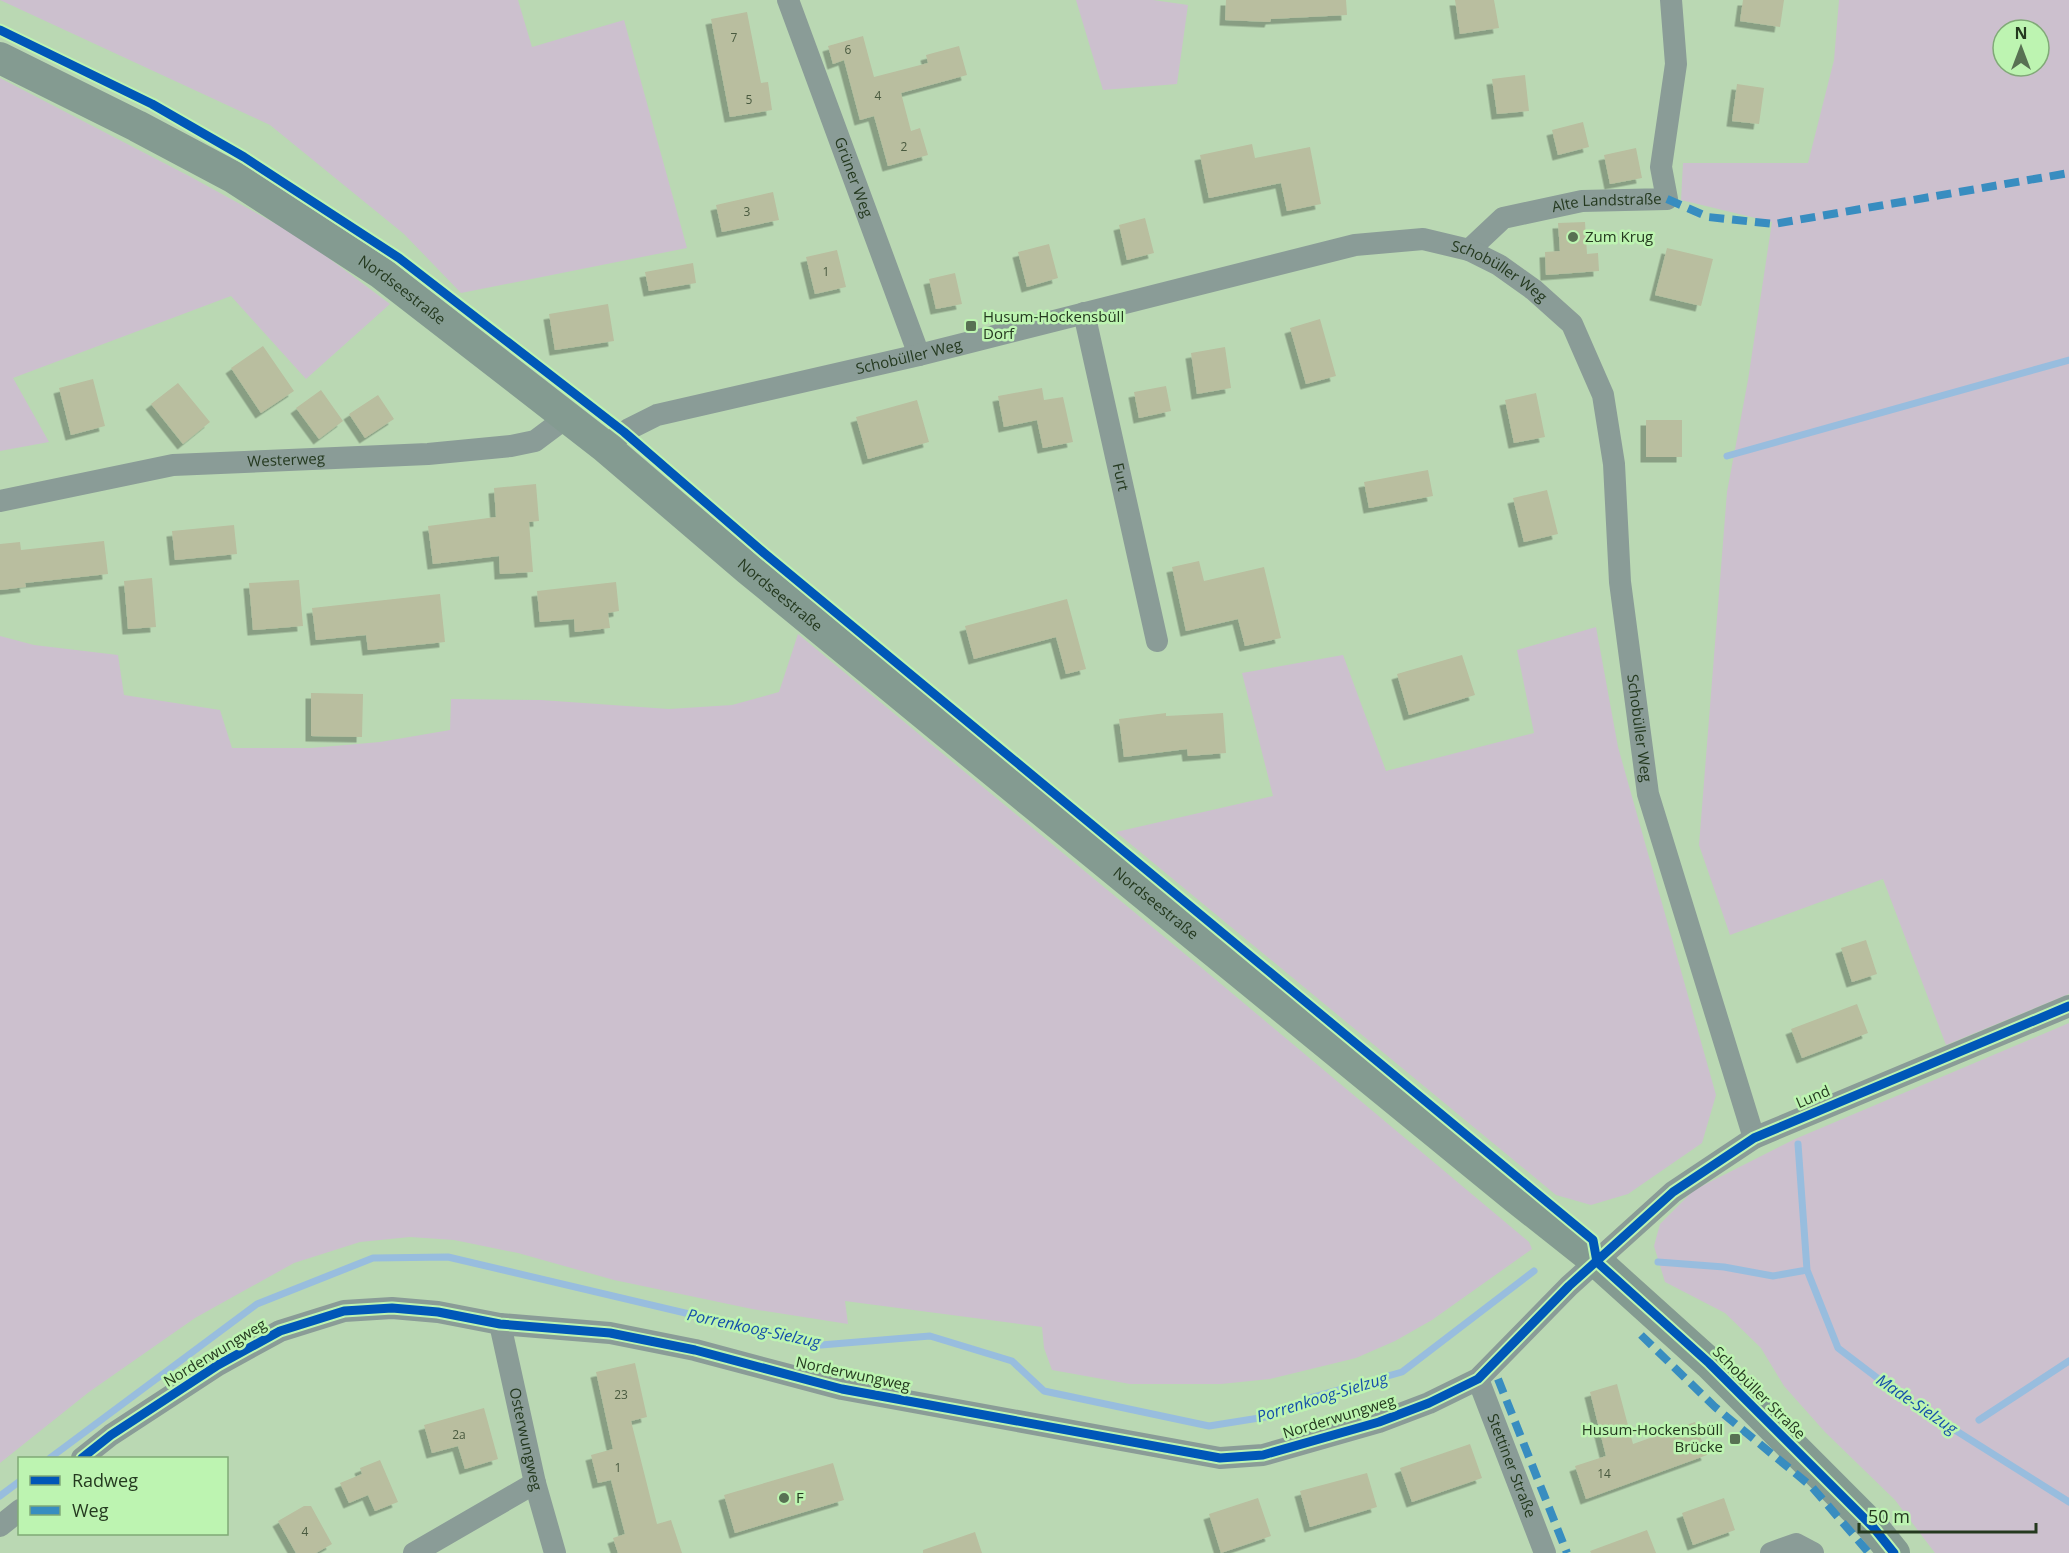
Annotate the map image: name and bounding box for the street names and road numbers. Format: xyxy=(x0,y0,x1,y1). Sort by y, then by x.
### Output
street label: Grüner Weg xyxy=(830,134,878,220)
street label: Alte Landstraße xyxy=(1550,188,1662,216)
street label: Schobüller Weg xyxy=(1450,235,1552,306)
street label: Nordseestraße xyxy=(355,250,450,329)
street label: Schobüller Weg xyxy=(854,334,964,378)
street label: Westerweg xyxy=(247,447,325,471)
street label: Furt xyxy=(1109,461,1134,493)
street label: Nordseestraße xyxy=(734,554,827,635)
street label: Schobüller Weg xyxy=(1623,673,1657,783)
street label: Nordseestraße xyxy=(1110,862,1203,943)
street label: Lund xyxy=(1792,1080,1833,1112)
street label: Norderwungweg xyxy=(159,1314,270,1391)
street label: Schobüller Straße xyxy=(1709,1341,1811,1443)
street label: Norderwungweg xyxy=(794,1351,912,1395)
street label: Osterwungweg xyxy=(505,1386,548,1493)
street label: Norderwungweg xyxy=(1280,1389,1397,1443)
street label: Stettiner Straße xyxy=(1483,1410,1541,1520)

